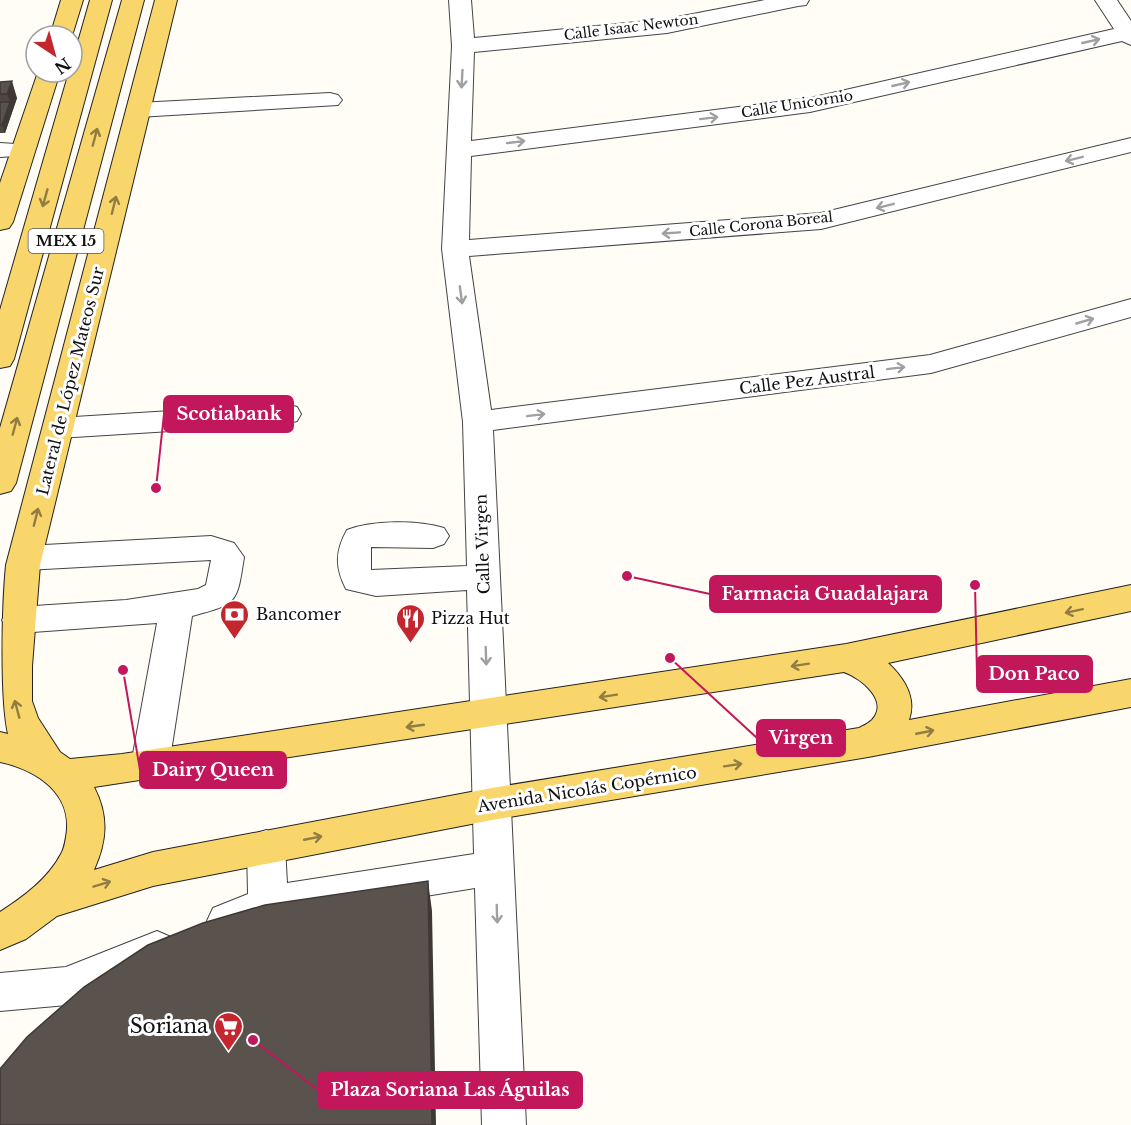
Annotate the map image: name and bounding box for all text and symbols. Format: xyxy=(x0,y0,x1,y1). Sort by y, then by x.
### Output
street label: Calle Isaac Newton xyxy=(563,10,700,44)
north arrow xyxy=(24,24,84,84)
one-way arrow xyxy=(1081,34,1100,46)
text: N xyxy=(51,54,75,79)
one-way arrow xyxy=(456,69,467,89)
one-way arrow xyxy=(891,78,910,90)
street label: Calle Unicornio xyxy=(740,86,854,122)
one-way arrow xyxy=(699,112,719,123)
one-way arrow xyxy=(90,128,101,147)
one-way arrow xyxy=(505,137,525,148)
one-way arrow xyxy=(1065,154,1084,166)
one-way arrow xyxy=(39,188,50,207)
one-way arrow xyxy=(109,196,121,215)
one-way arrow xyxy=(876,200,895,212)
street label: Calle Corona Boreal xyxy=(688,207,834,240)
one-way arrow xyxy=(662,227,682,238)
road number: MEX 15 xyxy=(28,229,104,253)
street label: Lateral de López Mateos Sur xyxy=(32,264,108,497)
one-way arrow xyxy=(456,284,467,304)
one-way arrow xyxy=(1075,315,1094,326)
street label: Calle Pez Austral xyxy=(738,362,876,398)
one-way arrow xyxy=(886,363,905,374)
callout: Scotiabank xyxy=(164,396,293,432)
text: Scotiabank xyxy=(176,403,283,425)
one-way arrow xyxy=(526,409,545,420)
one-way arrow xyxy=(10,417,22,436)
street label: Calle Virgen xyxy=(470,493,494,595)
one-way arrow xyxy=(31,507,43,526)
callout: Farmacia Guadalajara xyxy=(710,576,941,612)
text: Farmacia Guadalajara xyxy=(721,583,929,605)
bank icon: Bancomer xyxy=(219,598,251,640)
restaurant icon: Pizza Hut xyxy=(394,602,426,644)
place label: Bancomer xyxy=(256,604,342,624)
one-way arrow xyxy=(1065,606,1084,618)
place label: Pizza Hut xyxy=(431,608,510,628)
one-way arrow xyxy=(481,646,492,666)
callout: Don Paco xyxy=(977,656,1092,692)
one-way arrow xyxy=(791,660,811,671)
text: Don Paco xyxy=(988,663,1080,685)
one-way arrow xyxy=(598,690,618,701)
one-way arrow xyxy=(10,700,22,719)
one-way arrow xyxy=(406,720,426,731)
callout: Virgen xyxy=(757,720,845,756)
one-way arrow xyxy=(915,726,934,737)
text: Virgen xyxy=(768,727,833,749)
callout: Dairy Queen xyxy=(140,752,286,788)
text: Dairy Queen xyxy=(152,759,274,781)
one-way arrow xyxy=(722,759,742,770)
street label: Avenida Nicolás Copérnico xyxy=(475,762,698,816)
one-way arrow xyxy=(303,832,322,843)
one-way arrow xyxy=(92,878,111,889)
one-way arrow xyxy=(491,904,502,924)
supermarket icon: Soriana xyxy=(213,1010,245,1052)
place label: Soriana xyxy=(130,1014,209,1038)
callout: Plaza Soriana Las Águilas xyxy=(318,1072,582,1108)
text: Plaza Soriana Las Águilas xyxy=(330,1078,570,1101)

